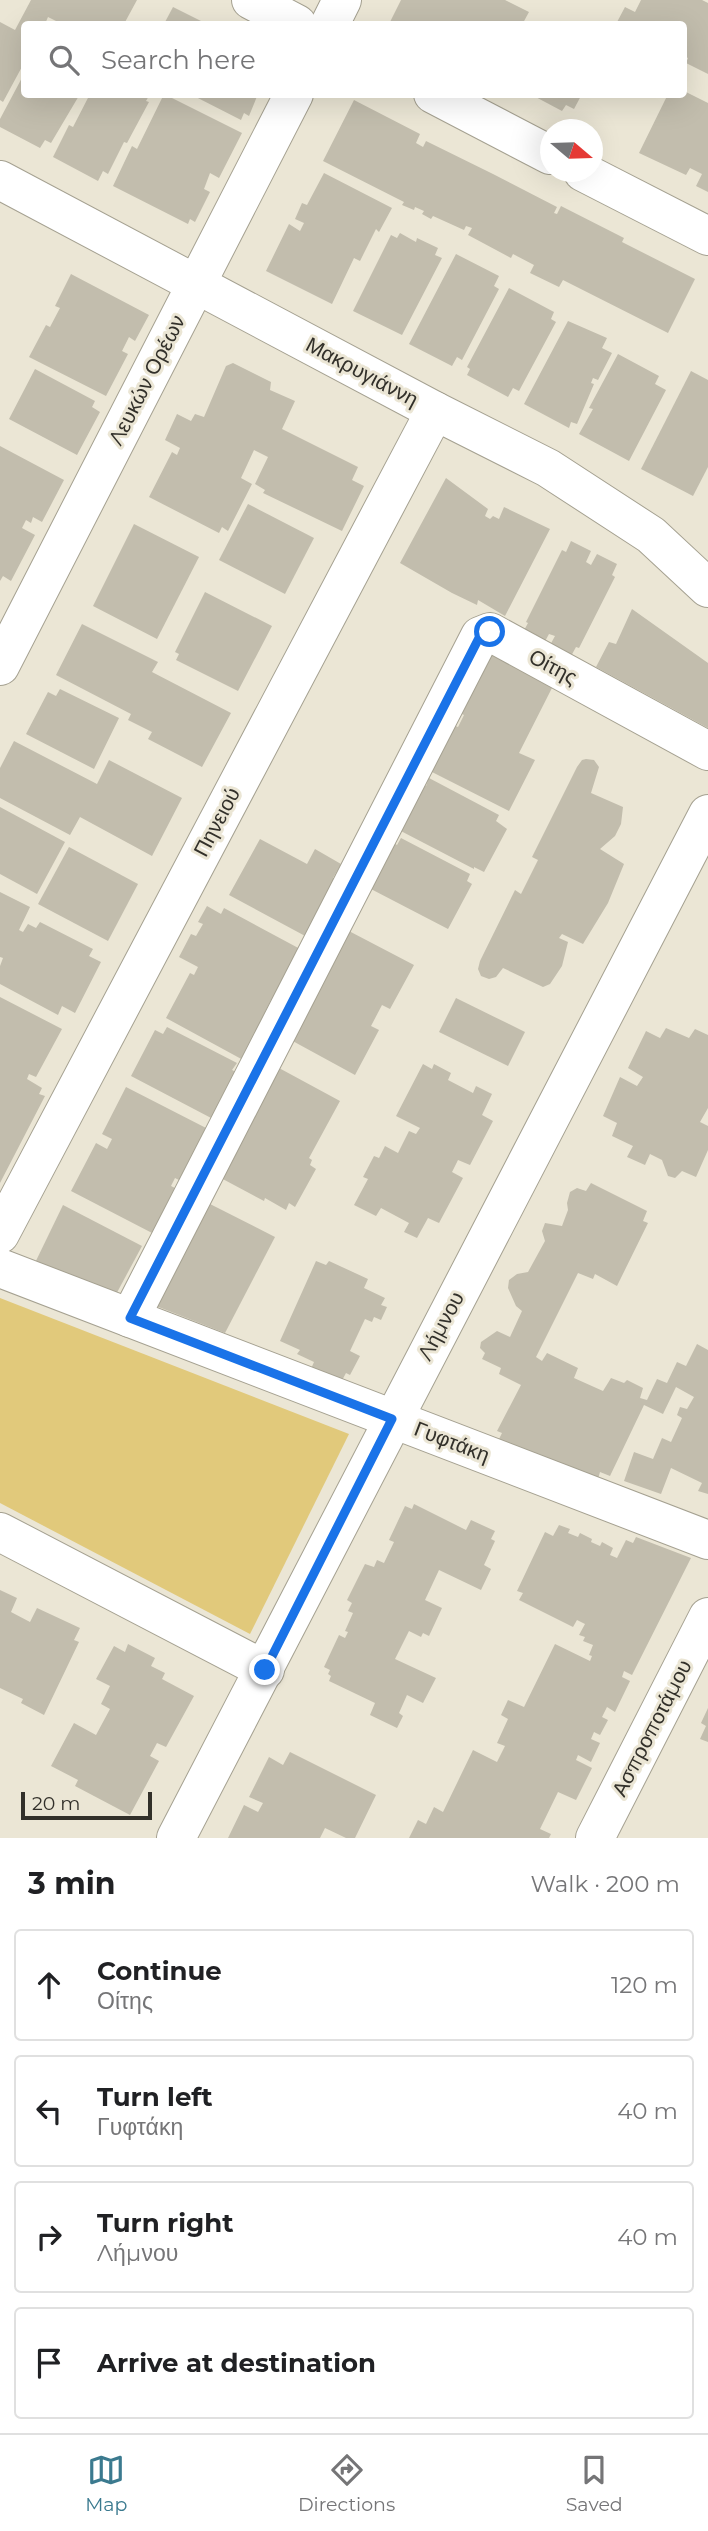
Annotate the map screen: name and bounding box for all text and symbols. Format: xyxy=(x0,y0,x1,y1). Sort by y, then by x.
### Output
search box xyxy=(21,21,687,98)
icon: search xyxy=(45,41,83,79)
text: Search here xyxy=(101,44,256,76)
north arrow xyxy=(540,119,603,182)
street label: Λευκών Ορέων xyxy=(103,311,190,449)
street label: Μακρυγιάννη xyxy=(302,332,423,412)
route start xyxy=(474,616,505,647)
street label: Οίτης xyxy=(525,644,582,690)
street label: Πηνειού xyxy=(188,783,245,861)
street label: Λήμνου xyxy=(412,1287,469,1364)
street label: Γυφτάκη xyxy=(411,1416,493,1467)
route end xyxy=(249,1654,280,1685)
street label: Ασπροποτάμου xyxy=(606,1655,697,1800)
scale bar xyxy=(21,1789,152,1821)
text: 20 m xyxy=(32,1792,80,1815)
text: 3 min xyxy=(28,1865,115,1902)
text: Walk · 200 m xyxy=(530,1870,680,1898)
text: Continue xyxy=(97,1955,222,1987)
icon: ahead xyxy=(30,1966,68,2004)
text: 120 m xyxy=(611,1971,678,1999)
text: Οίτης xyxy=(97,1987,153,2015)
text: Turn left xyxy=(97,2081,213,2113)
icon: left xyxy=(30,2092,68,2130)
text: 40 m xyxy=(617,2097,678,2125)
text: Γυφτάκη xyxy=(97,2113,183,2141)
text: Turn right xyxy=(97,2207,233,2239)
icon: right xyxy=(30,2218,68,2256)
text: 40 m xyxy=(617,2223,678,2251)
text: Λήμνου xyxy=(97,2239,178,2267)
icon: arrive xyxy=(30,2344,68,2382)
text: Arrive at destination xyxy=(97,2347,376,2379)
tab: Map xyxy=(85,2451,127,2516)
tab: Directions xyxy=(298,2451,395,2516)
tab: Saved xyxy=(566,2451,623,2516)

